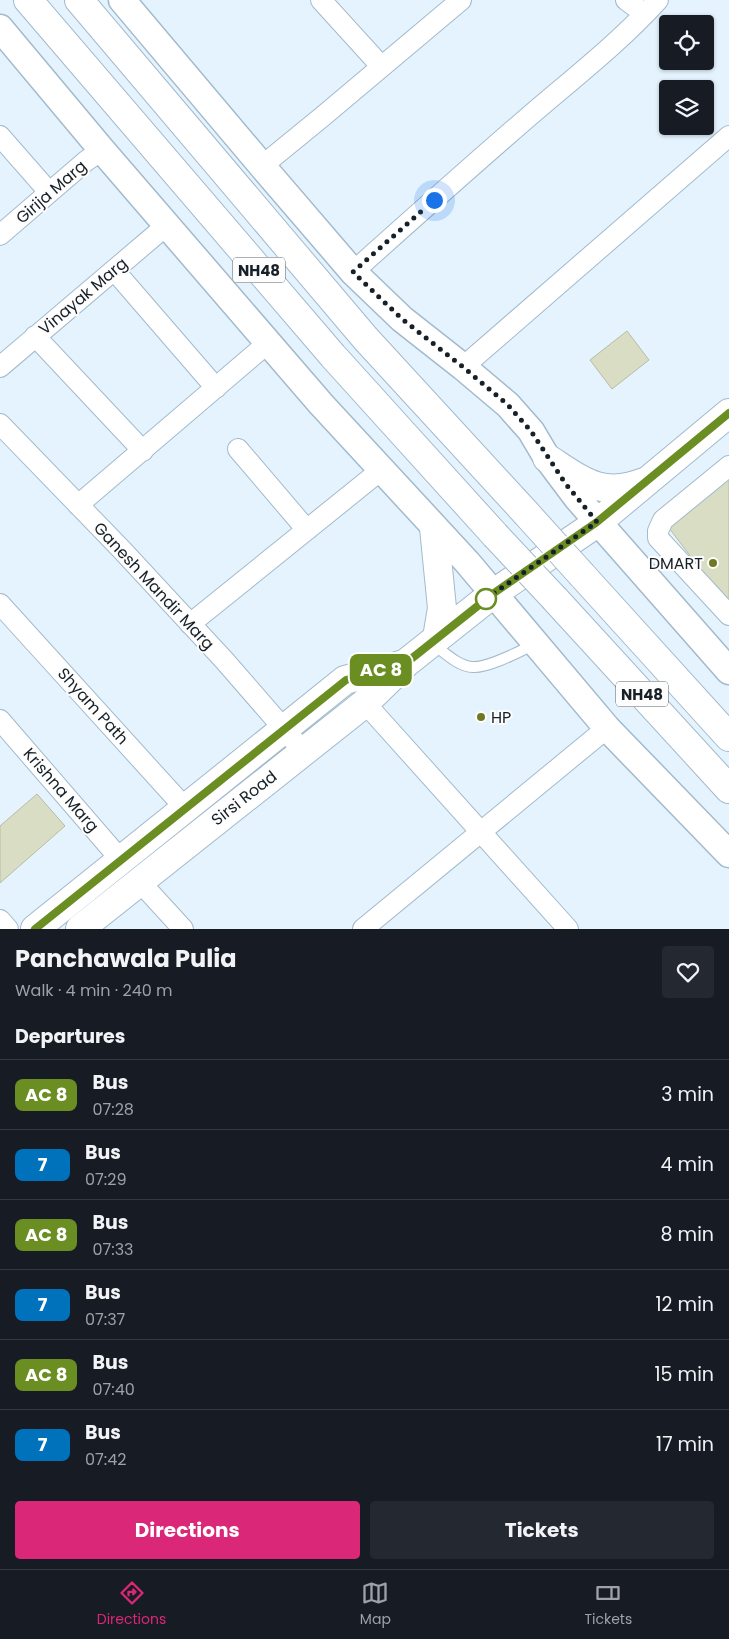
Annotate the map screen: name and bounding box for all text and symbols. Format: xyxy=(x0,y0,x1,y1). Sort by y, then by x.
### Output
map controls xyxy=(659,15,714,135)
button: locate xyxy=(659,15,714,70)
button: layers xyxy=(659,80,714,135)
street label: Girija Marg xyxy=(11,155,91,229)
your location xyxy=(422,188,447,213)
street label: Vinayak Marg xyxy=(34,252,132,340)
road number: NH48 xyxy=(233,258,285,282)
street label: Ganesh Mandir Marg xyxy=(88,517,220,655)
place label: DMART xyxy=(649,552,703,575)
marker: DMART xyxy=(707,557,719,569)
unlabelled marker xyxy=(475,588,497,610)
line badge: AC 8 xyxy=(346,654,416,686)
text: AC 8 xyxy=(360,657,402,682)
street label: Shyam Path xyxy=(52,663,134,749)
road number: NH48 xyxy=(616,682,668,706)
place label: HP xyxy=(491,706,511,729)
marker: HP xyxy=(475,711,487,723)
street label: Krishna Marg xyxy=(18,743,104,837)
street label: Sirsi Road xyxy=(206,765,282,831)
text: Panchawala Pulia xyxy=(15,942,237,975)
button: heart xyxy=(662,946,714,998)
text: Walk · 4 min · 240 m xyxy=(15,979,173,1002)
text: Departures xyxy=(15,1023,125,1050)
text: Bus xyxy=(92,1069,128,1096)
text: 3 min xyxy=(661,1081,714,1108)
text: AC 8 xyxy=(25,1082,67,1107)
text: 07:28 xyxy=(92,1098,134,1121)
text: Bus xyxy=(85,1139,121,1166)
text: 4 min xyxy=(661,1151,714,1178)
text: 7 xyxy=(38,1152,47,1177)
text: 07:29 xyxy=(85,1168,126,1191)
text: Bus xyxy=(92,1209,128,1236)
text: 8 min xyxy=(661,1221,714,1248)
text: AC 8 xyxy=(25,1222,67,1247)
text: 07:33 xyxy=(92,1238,134,1261)
text: Bus xyxy=(85,1279,121,1306)
text: 12 min xyxy=(656,1291,714,1318)
text: 7 xyxy=(38,1292,47,1317)
text: 07:37 xyxy=(85,1308,125,1331)
text: Bus xyxy=(92,1349,128,1376)
text: 15 min xyxy=(655,1361,714,1388)
text: AC 8 xyxy=(25,1362,67,1387)
text: 07:40 xyxy=(92,1378,135,1401)
text: Bus xyxy=(85,1419,121,1446)
text: 17 min xyxy=(656,1431,714,1458)
text: 7 xyxy=(38,1432,47,1457)
text: 07:42 xyxy=(85,1448,126,1471)
button: Directions xyxy=(15,1501,360,1559)
button: Tickets xyxy=(370,1501,714,1559)
tab: Directions xyxy=(97,1579,166,1630)
tab: Map xyxy=(360,1579,391,1630)
tab: Tickets xyxy=(584,1579,632,1630)

